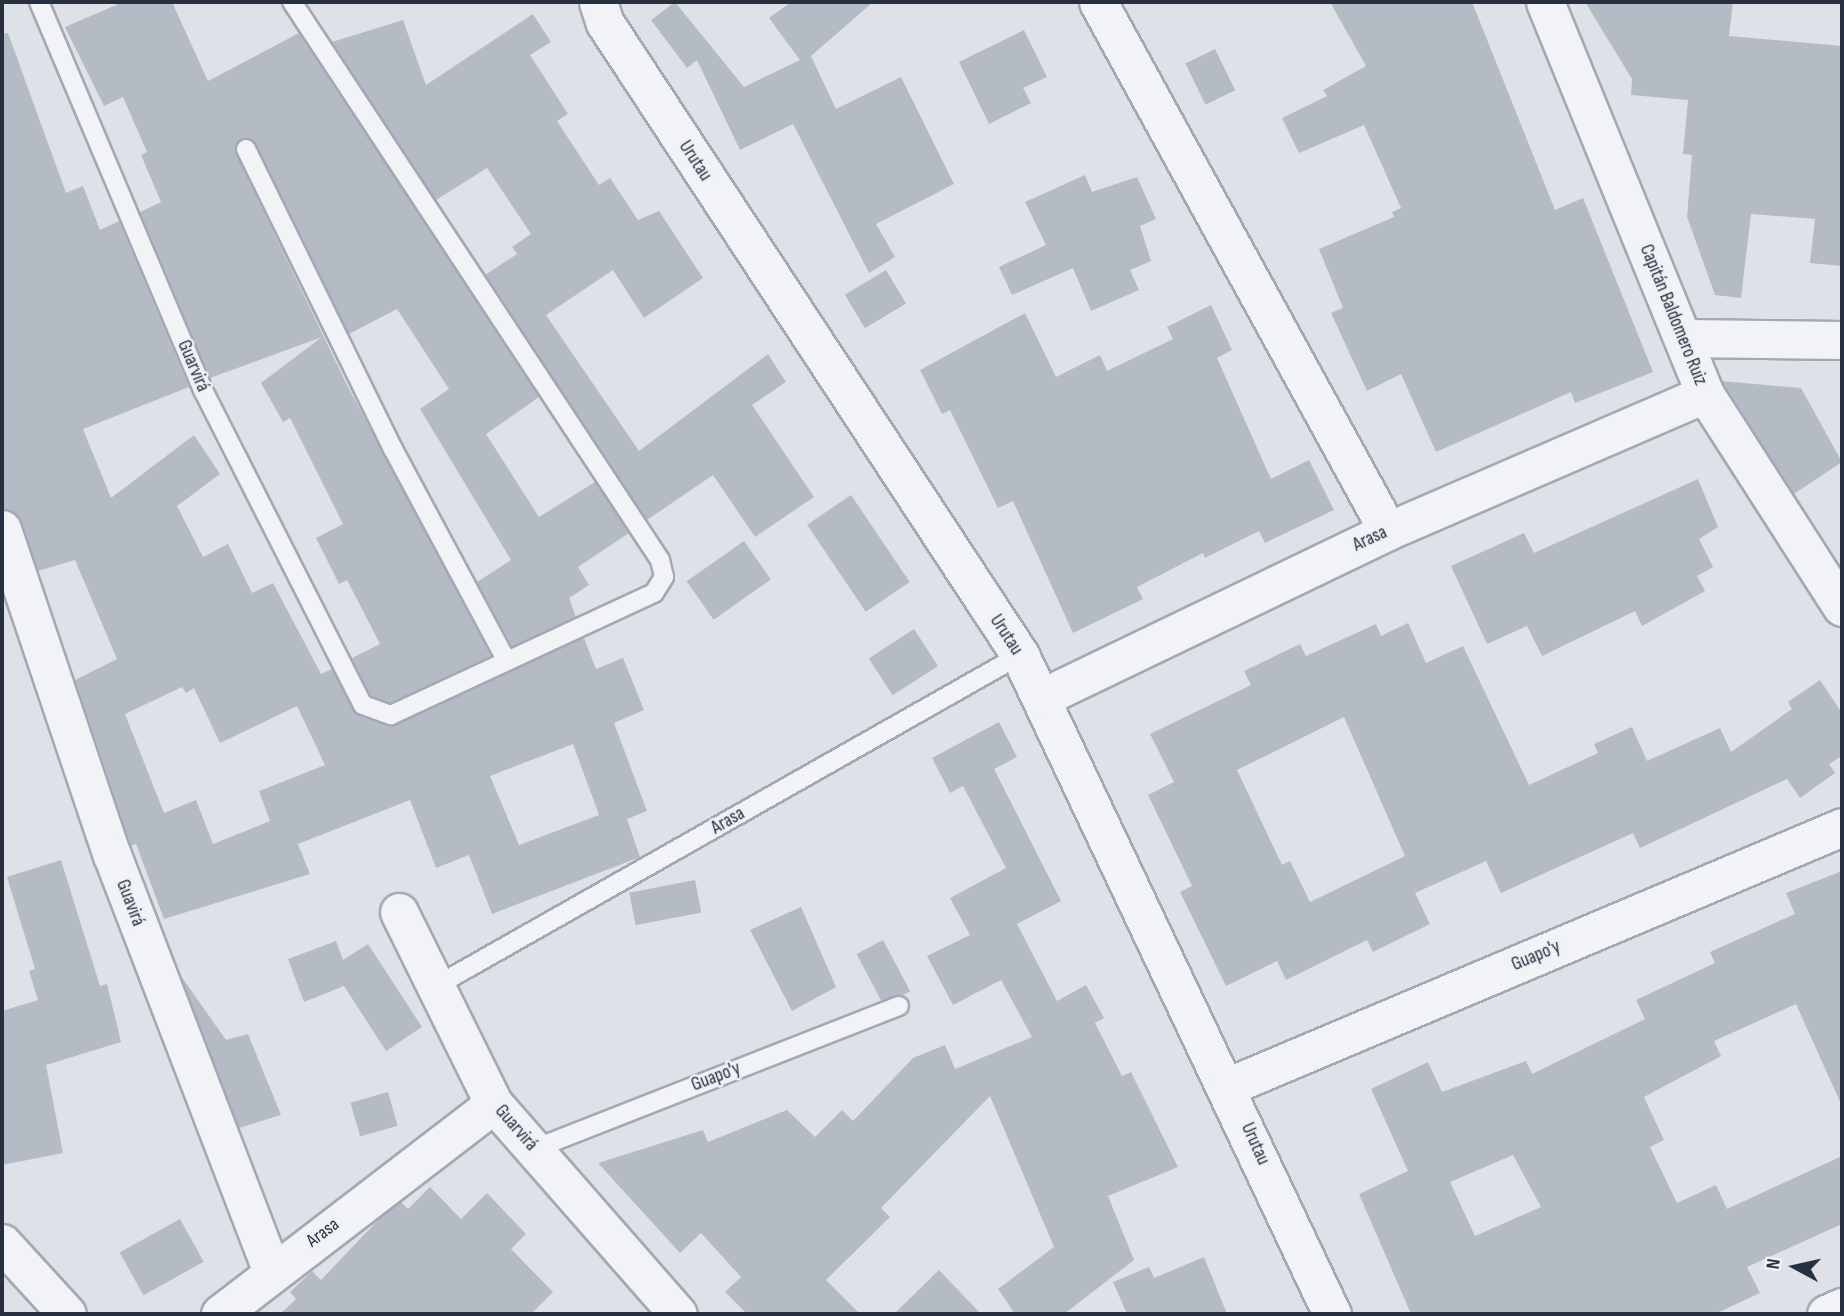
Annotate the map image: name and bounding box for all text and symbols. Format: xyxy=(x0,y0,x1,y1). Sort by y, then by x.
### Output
street label: Urutau xyxy=(674,136,716,186)
street label: Capitán Baldomero Ruiz xyxy=(1634,241,1712,389)
street label: Guarvirá xyxy=(172,337,214,395)
street label: Arasa xyxy=(1349,521,1391,557)
street label: Urutau xyxy=(985,610,1027,660)
street label: Arasa xyxy=(707,802,749,840)
street label: Guavirá xyxy=(111,877,149,929)
street label: Guapo'y xyxy=(1508,936,1564,976)
street label: Guapo'y xyxy=(688,1057,744,1097)
street label: Guarvirá xyxy=(490,1100,542,1156)
street label: Urutau xyxy=(1236,1119,1274,1169)
street label: Arasa xyxy=(302,1213,344,1253)
north arrow xyxy=(1760,1232,1830,1302)
text: N xyxy=(1762,1257,1786,1271)

